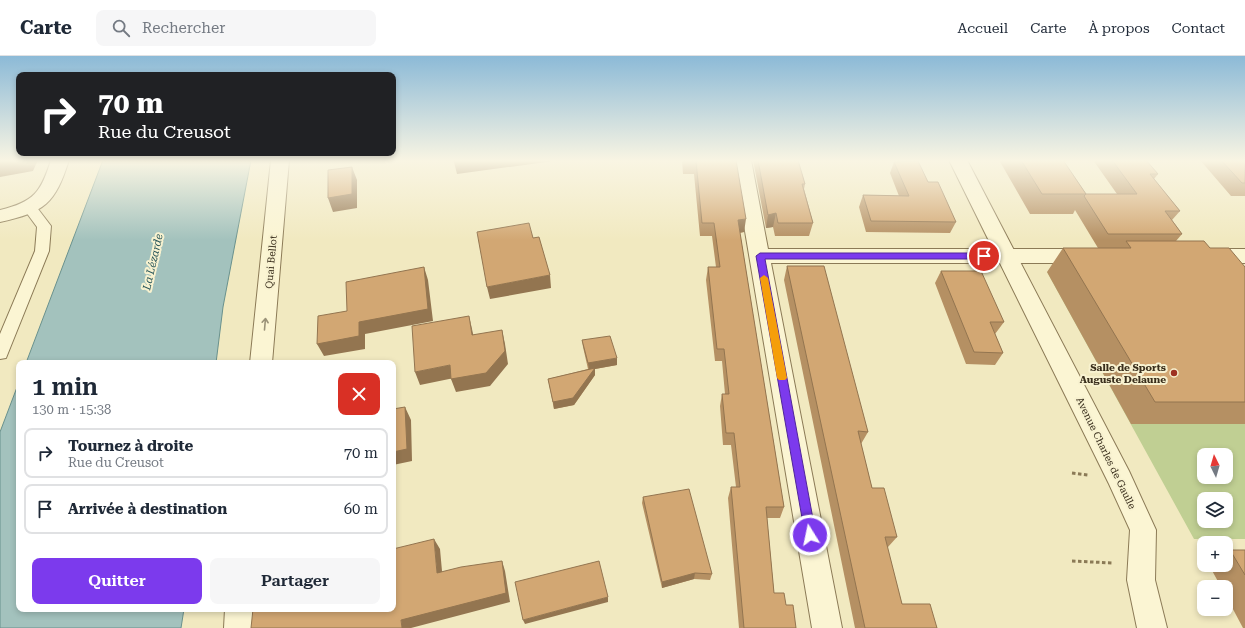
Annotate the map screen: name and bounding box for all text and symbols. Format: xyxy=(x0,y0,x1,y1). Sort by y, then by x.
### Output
search box xyxy=(96,10,376,46)
text: Carte xyxy=(20,16,72,39)
icon: search xyxy=(110,17,132,39)
text: Rechercher xyxy=(142,19,225,37)
text: Accueil xyxy=(957,20,1008,36)
text: Carte xyxy=(1030,20,1067,36)
text: À propos xyxy=(1089,20,1150,36)
text: Contact xyxy=(1172,20,1225,36)
text: 70 m xyxy=(98,87,163,120)
icon: right xyxy=(32,88,84,140)
text: Rue du Creusot xyxy=(98,121,231,142)
water label: La Lézarde xyxy=(140,232,166,292)
street label: Quai Bellot xyxy=(263,235,279,289)
pin xyxy=(967,239,1001,273)
icon: arrive xyxy=(973,245,995,267)
one-way arrow xyxy=(261,318,268,331)
place label: Salle de Sports Auguste Delaune xyxy=(1080,362,1166,385)
marker: Salle de Sports Auguste Delaune xyxy=(1169,368,1179,378)
text: 1 min xyxy=(32,373,98,401)
button: close xyxy=(338,373,380,415)
street label: Avenue Charles de Gaulle xyxy=(1074,395,1138,511)
text: 130 m · 15:38 xyxy=(32,402,111,417)
text: Tournez à droite xyxy=(68,437,193,455)
icon: right xyxy=(34,442,56,464)
text: 70 m xyxy=(344,444,378,462)
north arrow xyxy=(1197,448,1233,484)
map controls xyxy=(1197,448,1233,616)
text: Rue du Creusot xyxy=(68,455,164,470)
button: layers xyxy=(1197,492,1233,528)
icon: arrive xyxy=(34,498,56,520)
text: Arrivée à destination xyxy=(68,500,227,518)
text: 60 m xyxy=(344,500,378,518)
position arrow xyxy=(789,514,831,556)
button: + xyxy=(1197,536,1233,572)
button: Quitter xyxy=(32,558,202,604)
button: Partager xyxy=(210,558,380,604)
button: − xyxy=(1197,580,1233,616)

